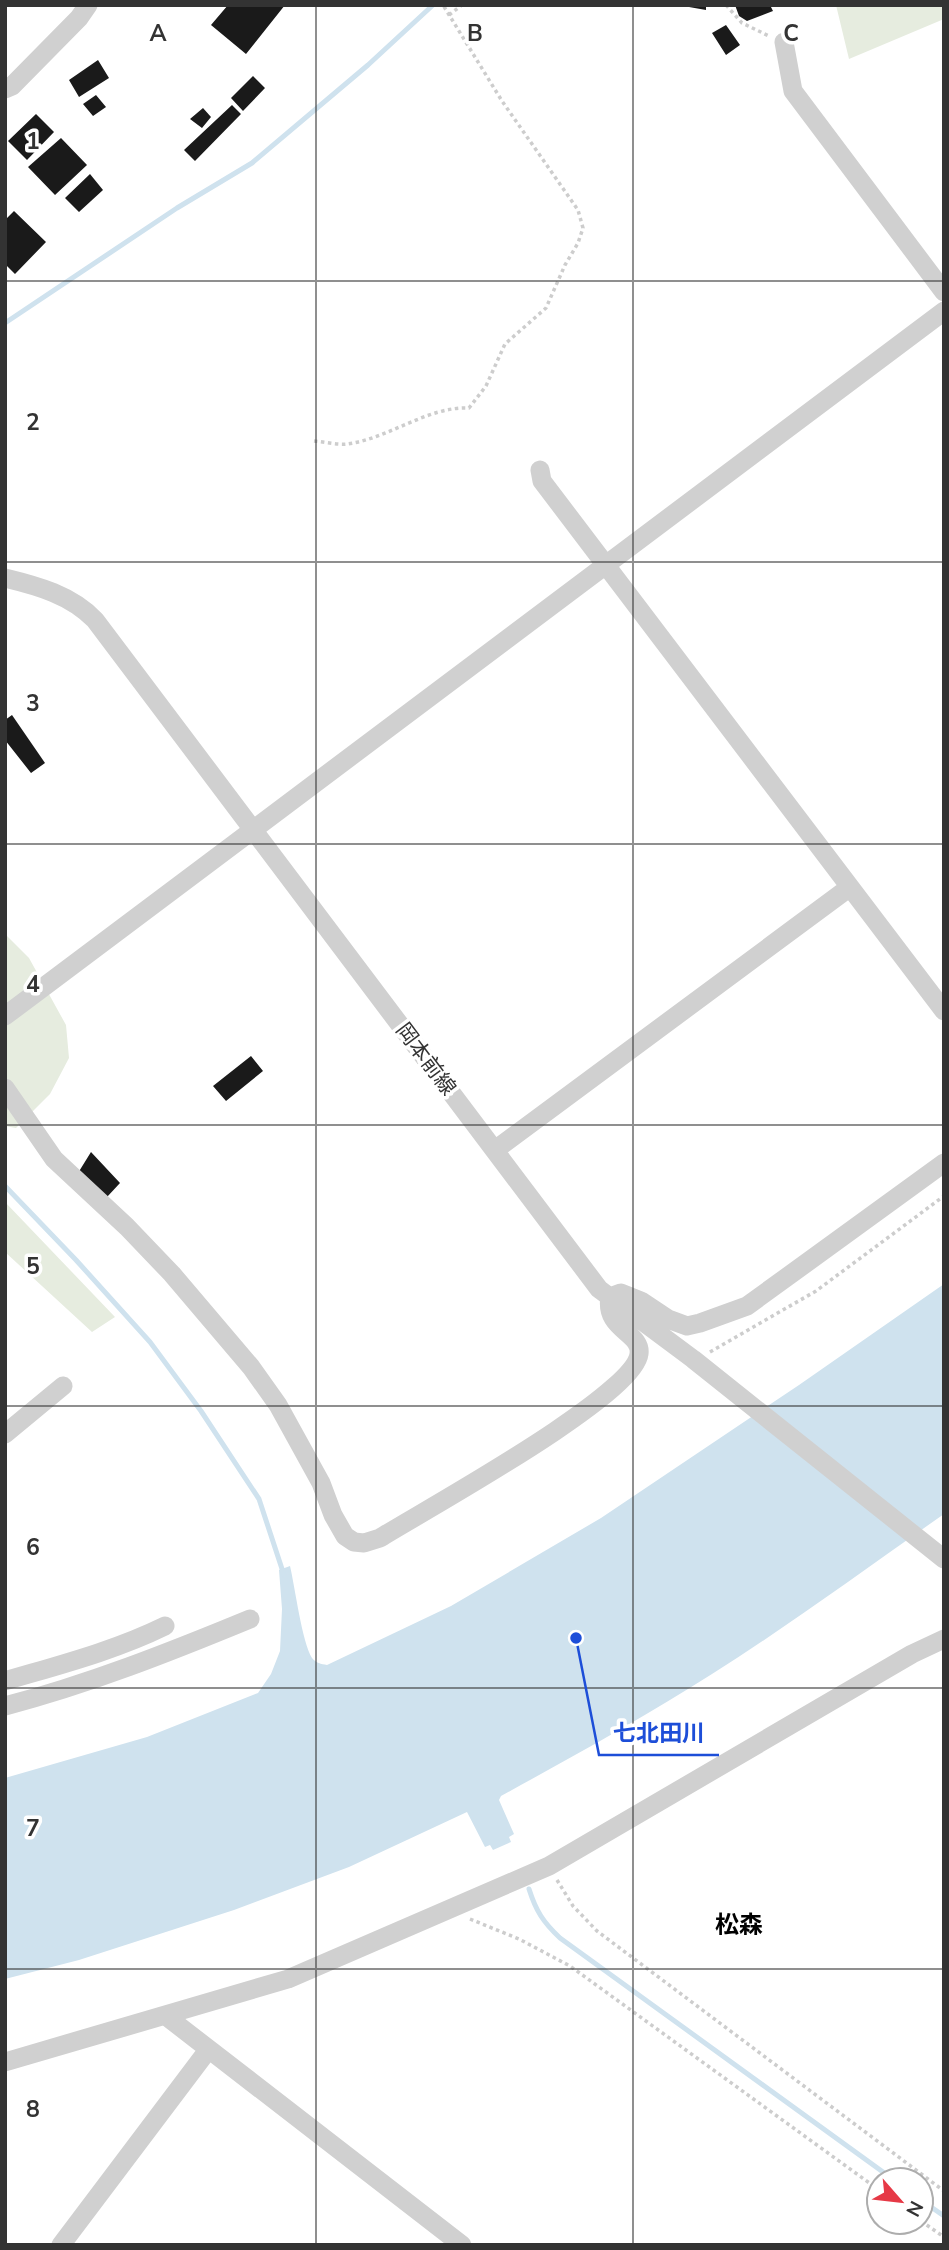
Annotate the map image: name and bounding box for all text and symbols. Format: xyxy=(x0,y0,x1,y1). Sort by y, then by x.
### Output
text: A xyxy=(149,18,167,49)
text: B xyxy=(467,18,483,49)
text: C xyxy=(783,18,799,49)
text: 1 xyxy=(26,126,40,157)
text: 2 xyxy=(26,407,40,438)
text: 3 xyxy=(26,688,40,719)
text: 4 xyxy=(26,969,40,1000)
street label: 岡本前線 xyxy=(390,1017,462,1101)
text: 5 xyxy=(26,1251,40,1282)
text: 6 xyxy=(26,1532,40,1563)
callout: 七北田川 xyxy=(599,1711,719,1755)
text: 七北田川 xyxy=(613,1718,705,1749)
text: 7 xyxy=(26,1813,40,1844)
district label: 松森 xyxy=(715,1909,763,1941)
text: 8 xyxy=(26,2094,40,2125)
north arrow xyxy=(865,2166,935,2236)
text: N xyxy=(899,2196,929,2221)

